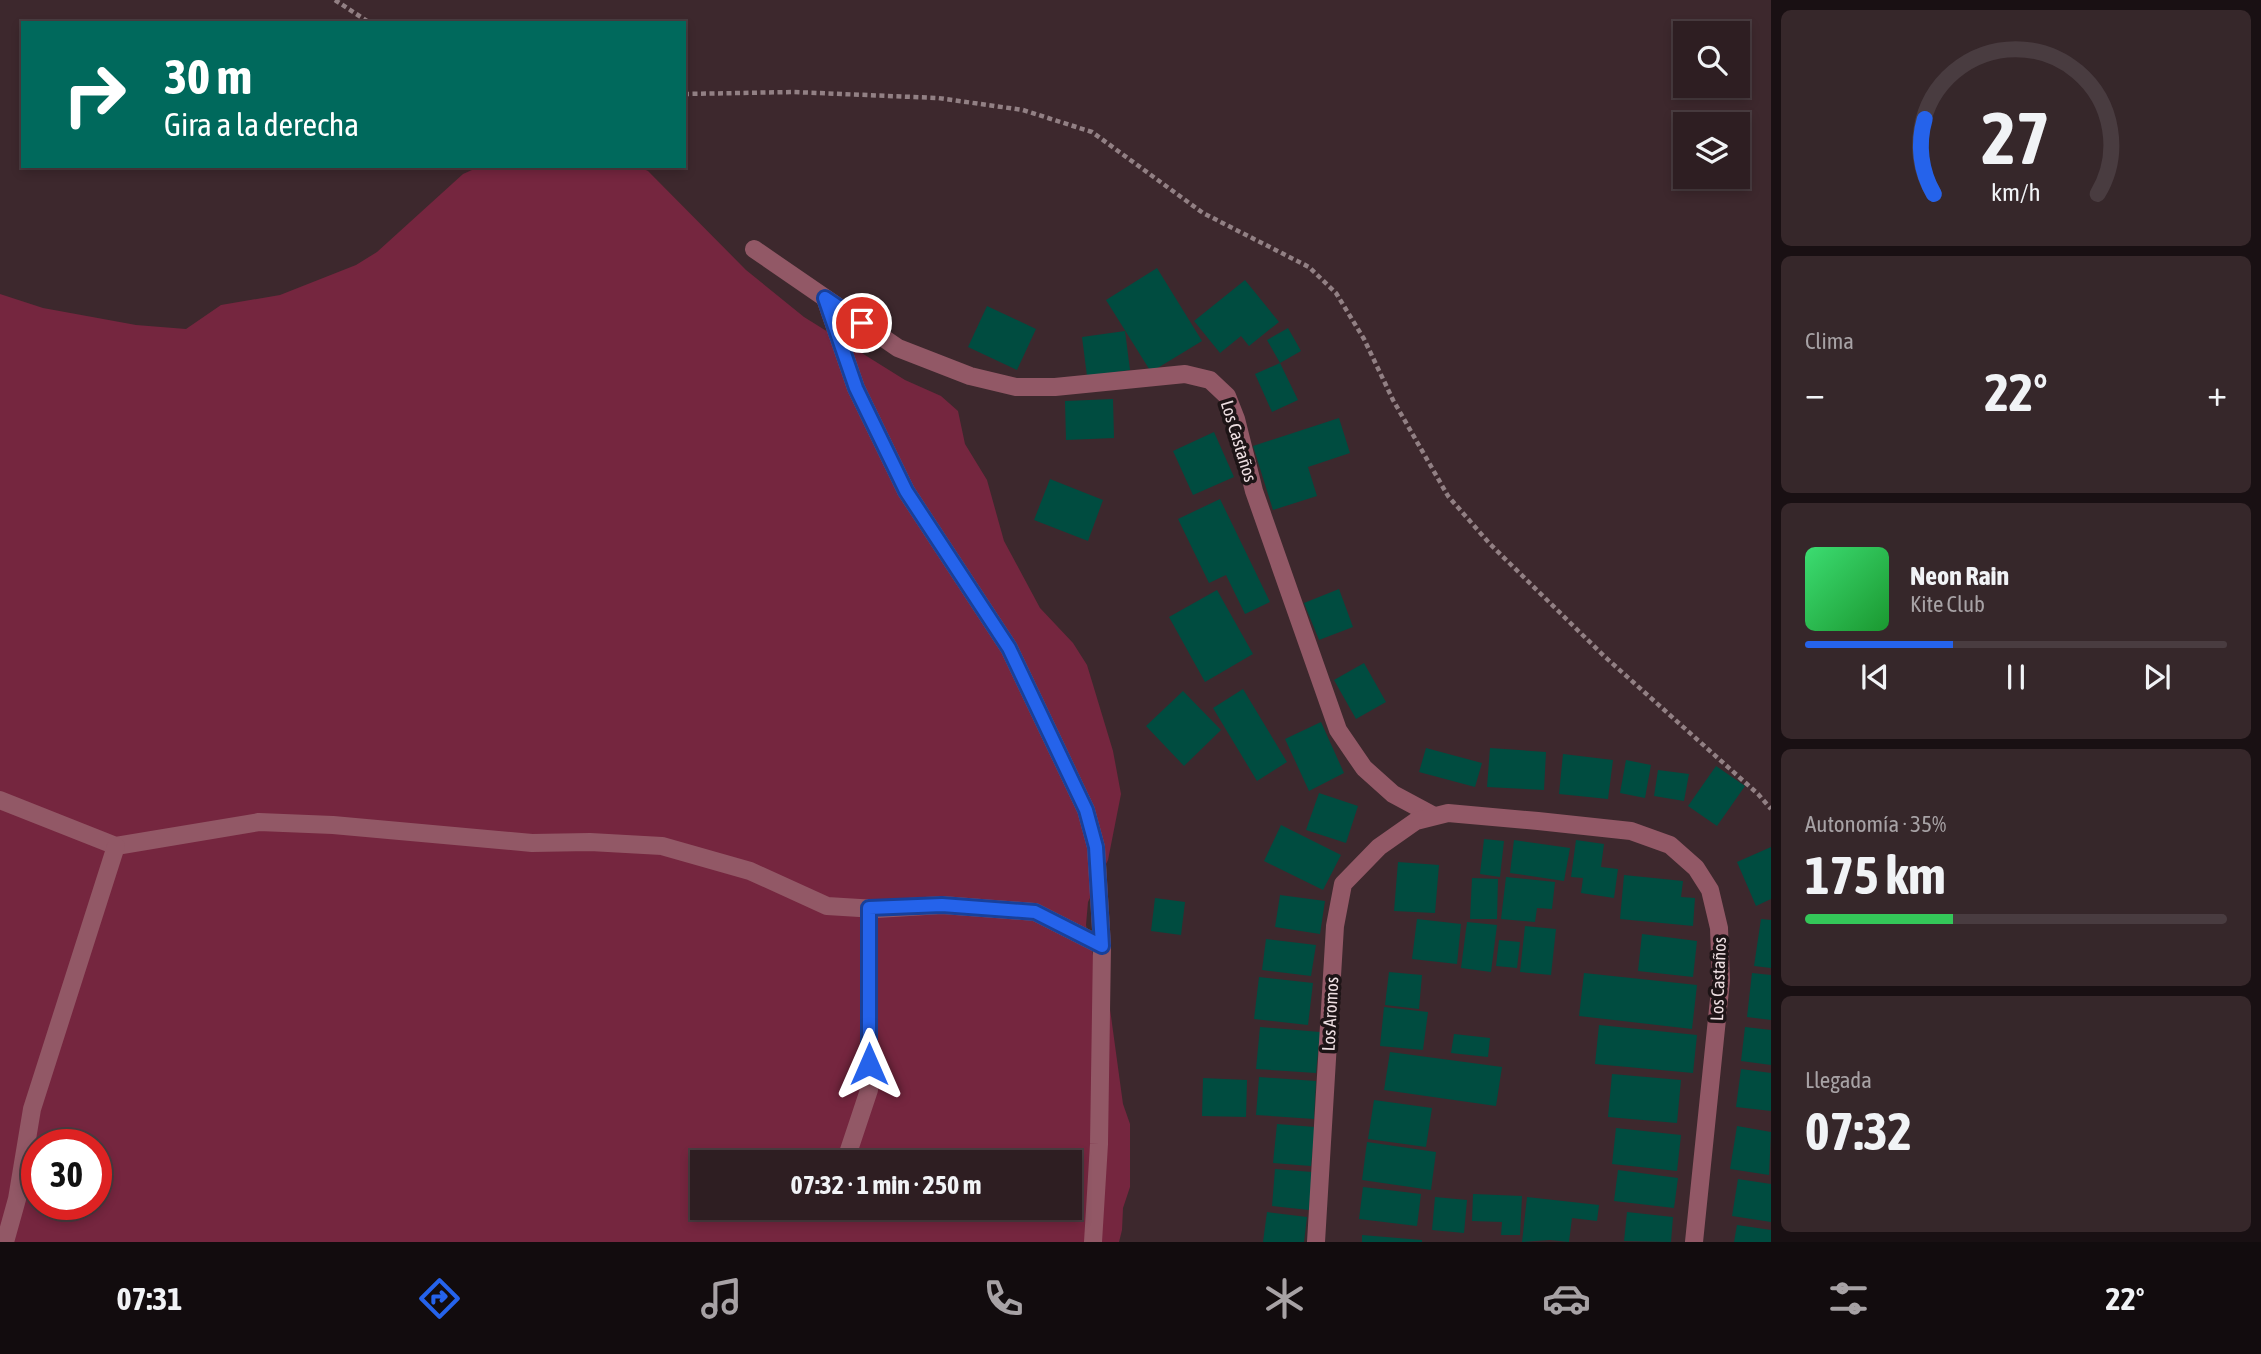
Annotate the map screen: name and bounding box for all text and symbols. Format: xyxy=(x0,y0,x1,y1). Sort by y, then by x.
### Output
map controls xyxy=(1673,21,1750,189)
button: search xyxy=(1673,21,1750,98)
text: 30 m xyxy=(164,48,252,104)
icon: right xyxy=(49,49,140,140)
text: 27 xyxy=(1982,97,2050,180)
text: Gira a la derecha xyxy=(164,106,359,143)
button: layers xyxy=(1673,112,1750,189)
text: km/h xyxy=(1991,178,2041,206)
pin xyxy=(832,293,892,353)
icon: arrive xyxy=(843,304,881,342)
text: Clima xyxy=(1805,328,1854,354)
text: 22° xyxy=(1984,362,2048,422)
text: − xyxy=(1805,371,1825,414)
text: + xyxy=(2207,371,2227,414)
street label: Los Castaños xyxy=(1217,398,1261,484)
text: Neon Rain xyxy=(1910,561,2009,591)
text: Kite Club xyxy=(1910,591,1985,617)
icon: previous xyxy=(1856,658,1894,696)
icon: pause xyxy=(1997,658,2035,696)
icon: next xyxy=(2138,658,2176,696)
text: Autonomía · 35% xyxy=(1805,811,1946,837)
text: 175 km xyxy=(1805,845,1946,905)
street label: Los Castaños xyxy=(1706,937,1730,1021)
street label: Los Aromos xyxy=(1318,976,1342,1052)
position arrow xyxy=(832,1027,906,1101)
text: Llegada xyxy=(1805,1067,1872,1093)
text: 07:32 xyxy=(1805,1101,1912,1161)
speed limit sign: 30 xyxy=(21,1129,112,1220)
text: 07:32 · 1 min · 250 m xyxy=(791,1170,981,1200)
icon: directions xyxy=(415,1274,464,1323)
icon: music xyxy=(697,1274,746,1323)
icon: phone xyxy=(979,1274,1028,1323)
icon: climate xyxy=(1260,1274,1309,1323)
icon: car xyxy=(1542,1274,1591,1323)
icon: filters xyxy=(1824,1274,1873,1323)
text: 07:31 xyxy=(116,1280,182,1317)
text: 22° xyxy=(2106,1280,2145,1317)

